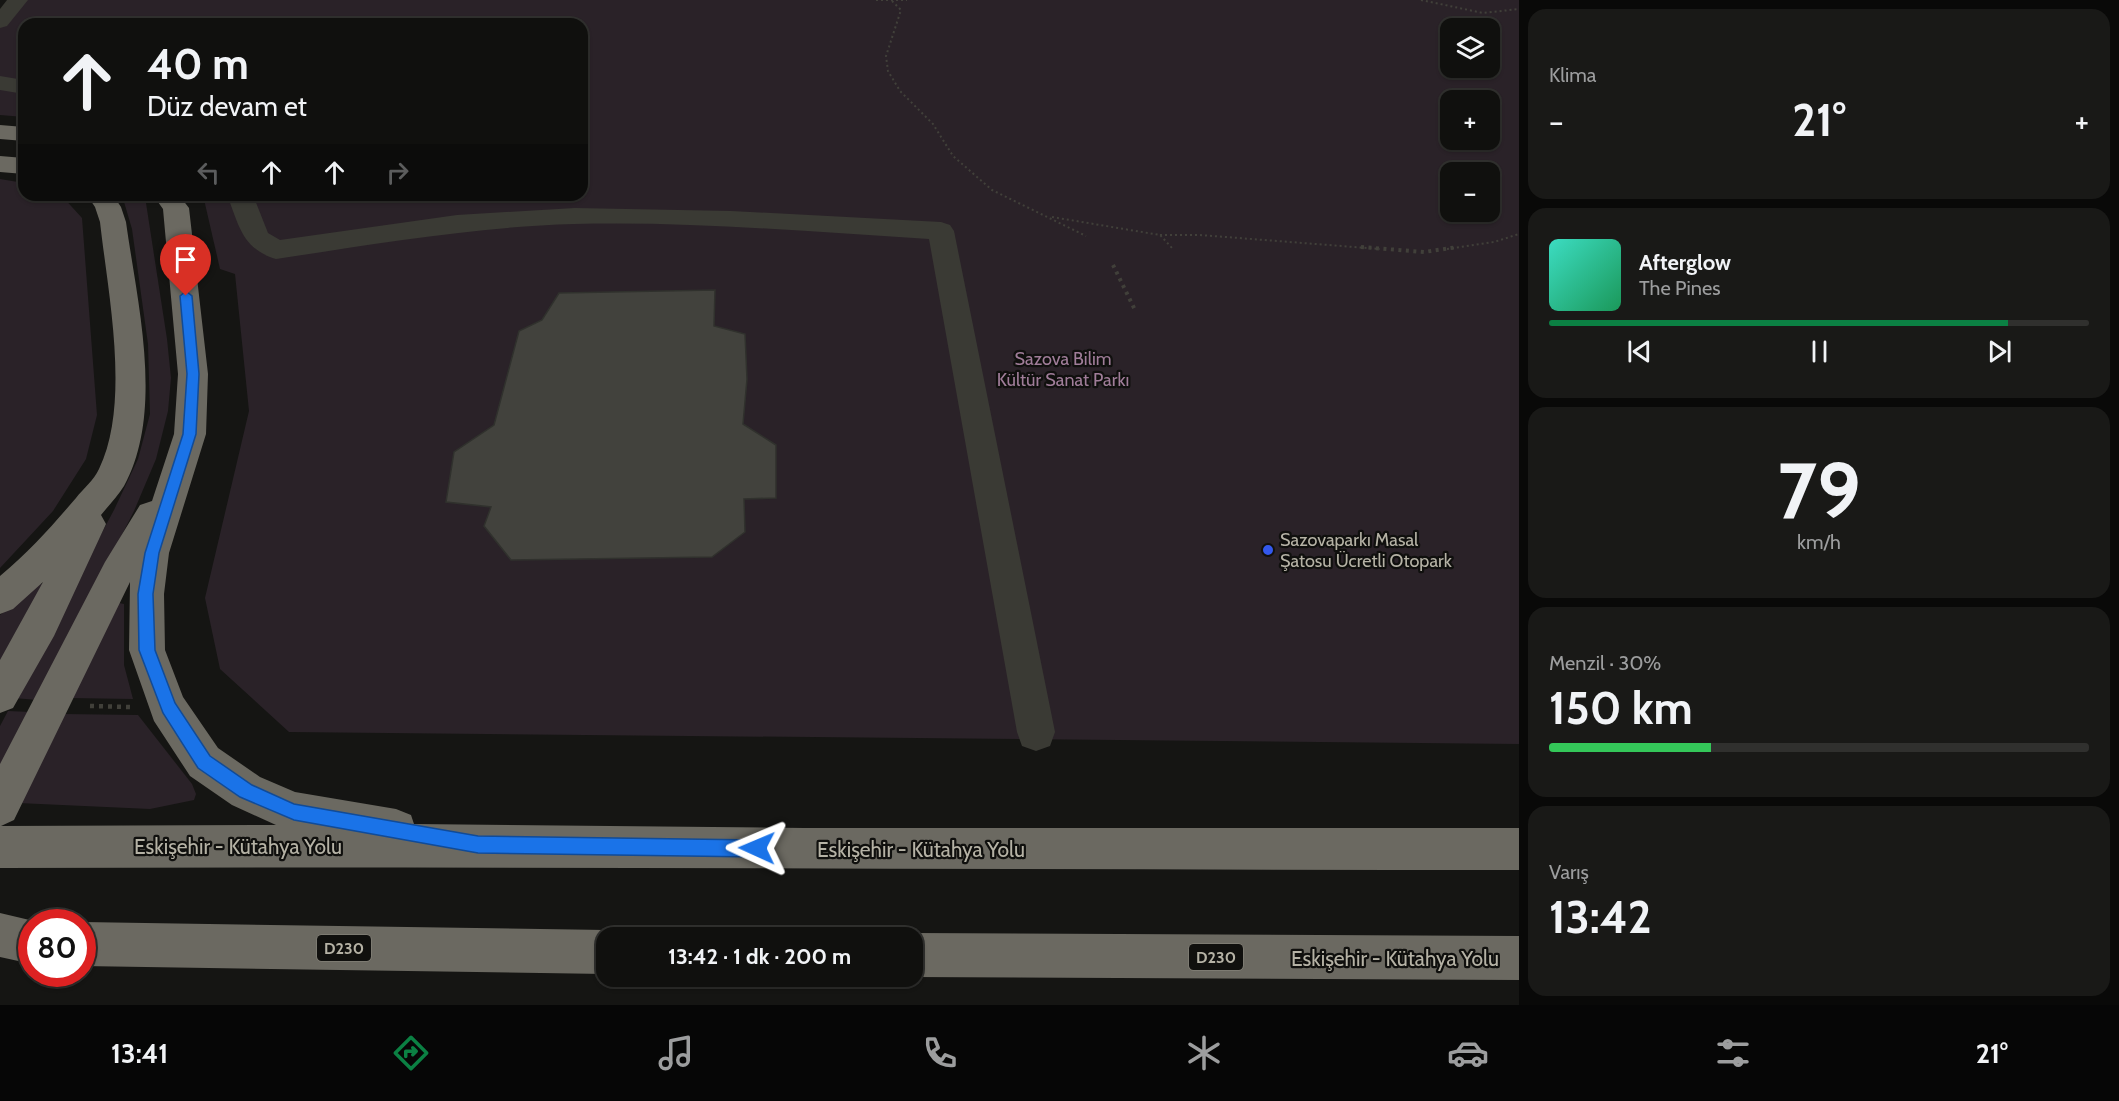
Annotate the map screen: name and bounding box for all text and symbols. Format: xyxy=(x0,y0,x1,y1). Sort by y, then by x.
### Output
map controls xyxy=(1440,18,1500,222)
button: layers xyxy=(1440,18,1500,78)
text: 40 m xyxy=(147,38,249,90)
icon: ahead xyxy=(48,42,126,120)
text: Klima xyxy=(1549,63,1596,87)
text: Düz devam et xyxy=(147,90,307,123)
button: + xyxy=(1440,90,1500,150)
text: 21° xyxy=(1792,93,1846,147)
text: − xyxy=(1549,101,1564,141)
text: + xyxy=(2074,101,2089,141)
icon: left xyxy=(192,156,225,189)
icon: ahead xyxy=(255,156,288,189)
icon: ahead xyxy=(318,156,351,189)
icon: right xyxy=(381,156,414,189)
button: − xyxy=(1440,162,1500,222)
pin xyxy=(160,234,211,296)
icon: arrive xyxy=(169,243,202,276)
text: Afterglow xyxy=(1639,249,1731,276)
text: The Pines xyxy=(1639,276,1721,300)
icon: previous xyxy=(1623,335,1656,368)
icon: pause xyxy=(1803,335,1836,368)
icon: next xyxy=(1983,335,2016,368)
park label: Sazova Bilim Kültür Sanat Parkı xyxy=(997,348,1129,391)
text: 79 xyxy=(1777,443,1861,538)
place label: Sazovaparkı Masal Şatosu Ücretli Otopark xyxy=(1280,529,1453,572)
text: km/h xyxy=(1797,530,1841,554)
marker: Sazovaparkı Masal Şatosu Ücretli Otopark xyxy=(1261,543,1275,557)
text: Menzil · 30% xyxy=(1549,651,1661,675)
text: 150 km xyxy=(1549,681,1693,735)
position arrow xyxy=(725,816,789,880)
street label: Eskişehir - Kütahya Yolu xyxy=(134,834,342,859)
street label: Eskişehir - Kütahya Yolu xyxy=(817,837,1025,862)
text: Varış xyxy=(1549,860,1589,884)
text: 13:42 xyxy=(1549,890,1652,944)
speed limit sign: 80 xyxy=(18,909,96,987)
road number: D230 xyxy=(317,935,371,961)
text: 13:42 · 1 dk · 200 m xyxy=(668,943,851,970)
road number: D230 xyxy=(1189,944,1243,970)
street label: Eskişehir - Kütahya Yolu xyxy=(1291,946,1499,971)
icon: directions xyxy=(390,1032,432,1074)
icon: music xyxy=(655,1032,697,1074)
icon: phone xyxy=(919,1032,961,1074)
icon: climate xyxy=(1183,1032,1225,1074)
icon: car xyxy=(1447,1032,1489,1074)
icon: filters xyxy=(1712,1032,1754,1074)
text: 13:41 xyxy=(111,1037,168,1070)
text: 21° xyxy=(1976,1037,2008,1070)

